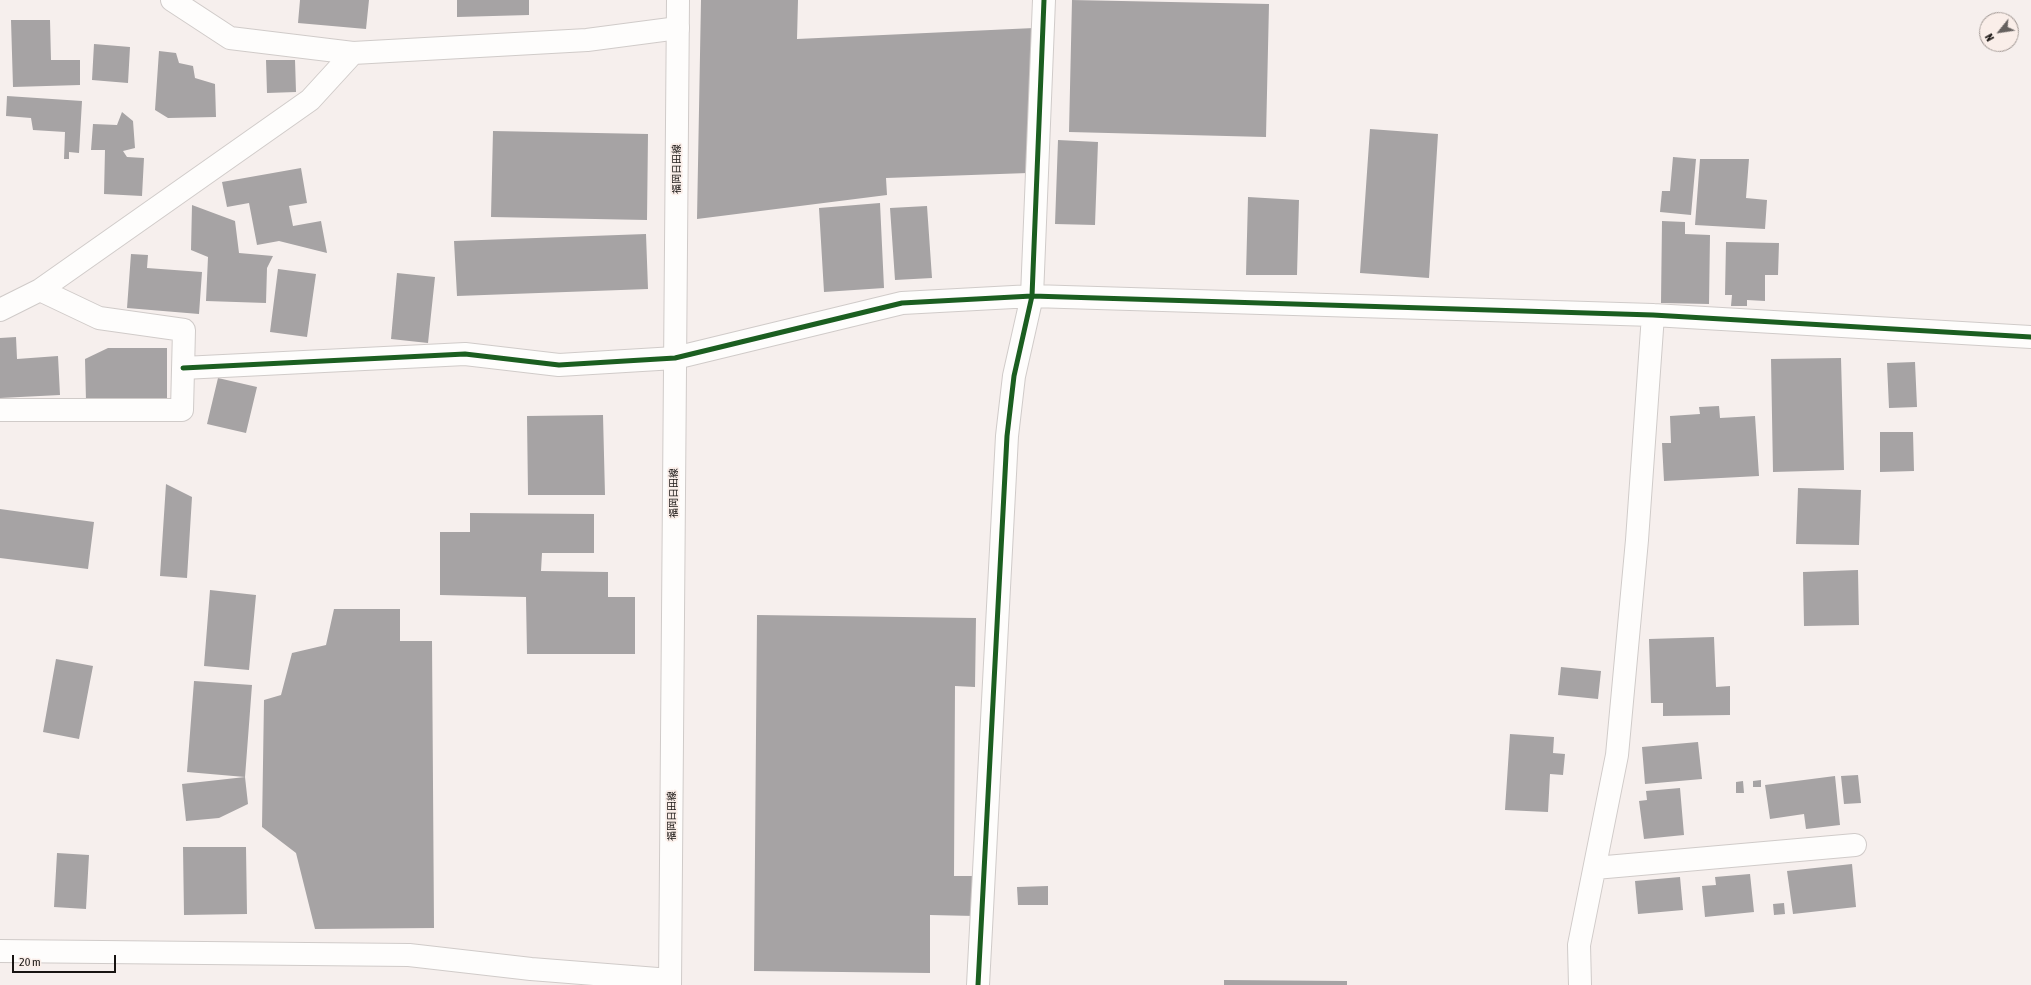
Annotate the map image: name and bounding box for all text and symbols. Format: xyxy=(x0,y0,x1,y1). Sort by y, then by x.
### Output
north arrow xyxy=(1979,12,2019,52)
text: N xyxy=(1983,32,1996,43)
street label: 福岡日田線 xyxy=(671,144,683,194)
street label: 福岡日田線 xyxy=(668,468,680,518)
street label: 福岡日田線 xyxy=(666,791,678,841)
scale bar xyxy=(14,947,118,973)
text: 20 m xyxy=(19,955,41,969)

